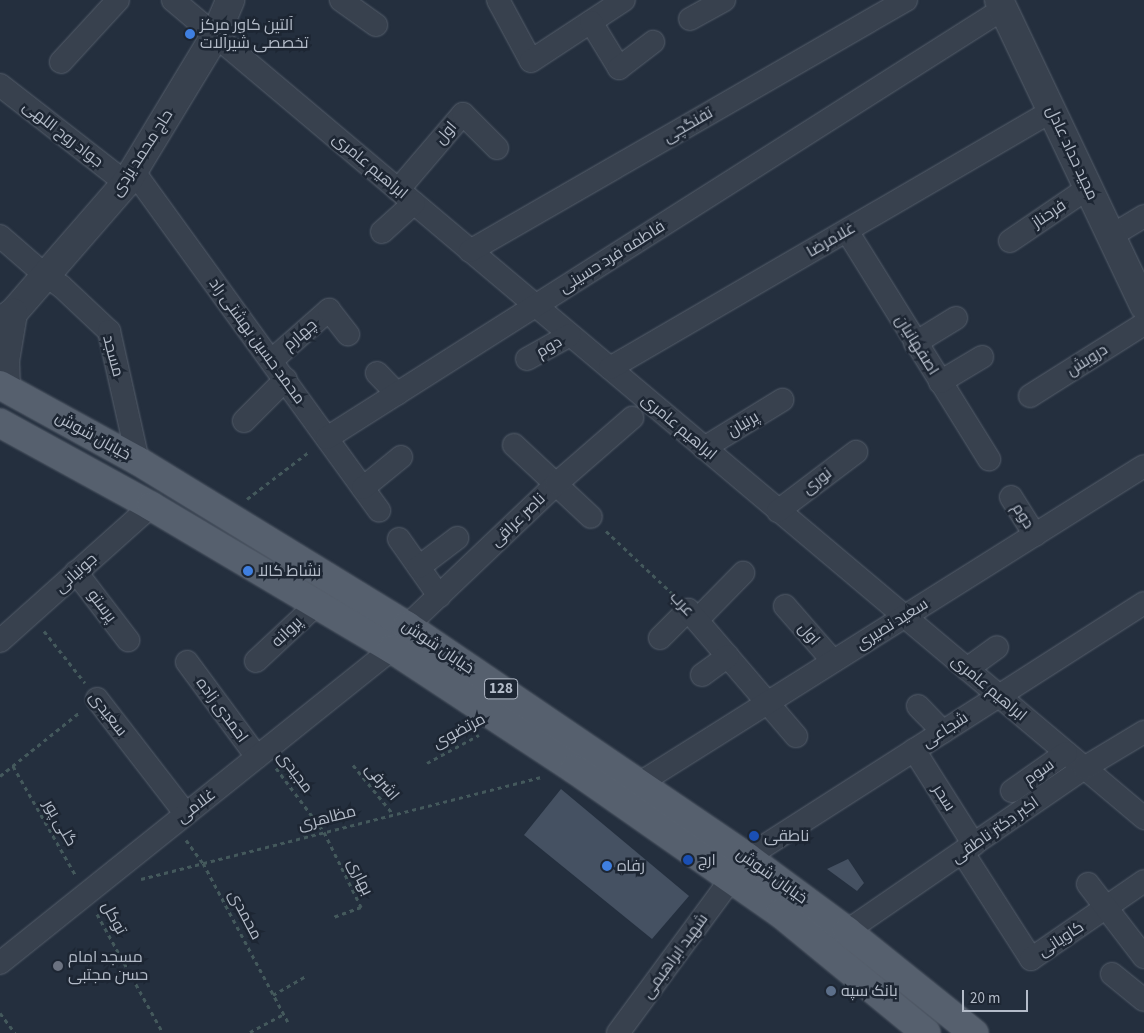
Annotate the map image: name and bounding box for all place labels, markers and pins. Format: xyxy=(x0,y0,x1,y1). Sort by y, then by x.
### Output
place label: آلتین کاور مرکز تخصصی شیرآلات xyxy=(200,15,309,53)
marker: آلتین کاور مرکز تخصصی شیرآلات xyxy=(184,28,196,40)
place label: نشاط کالا xyxy=(258,561,321,581)
marker: نشاط کالا xyxy=(242,565,254,577)
place label: ناطقی xyxy=(764,826,809,846)
marker: ناطقی xyxy=(748,830,760,842)
place label: ارج xyxy=(698,850,716,870)
marker: ارج xyxy=(682,854,694,866)
place label: رفاه xyxy=(617,856,645,876)
marker: رفاه xyxy=(601,860,613,872)
place label: مسجد امام حسن مجتبی xyxy=(68,947,148,985)
marker: مسجد امام حسن مجتبی xyxy=(52,960,64,972)
place label: بانک سپه xyxy=(841,981,898,1001)
marker: بانک سپه xyxy=(825,985,837,997)

